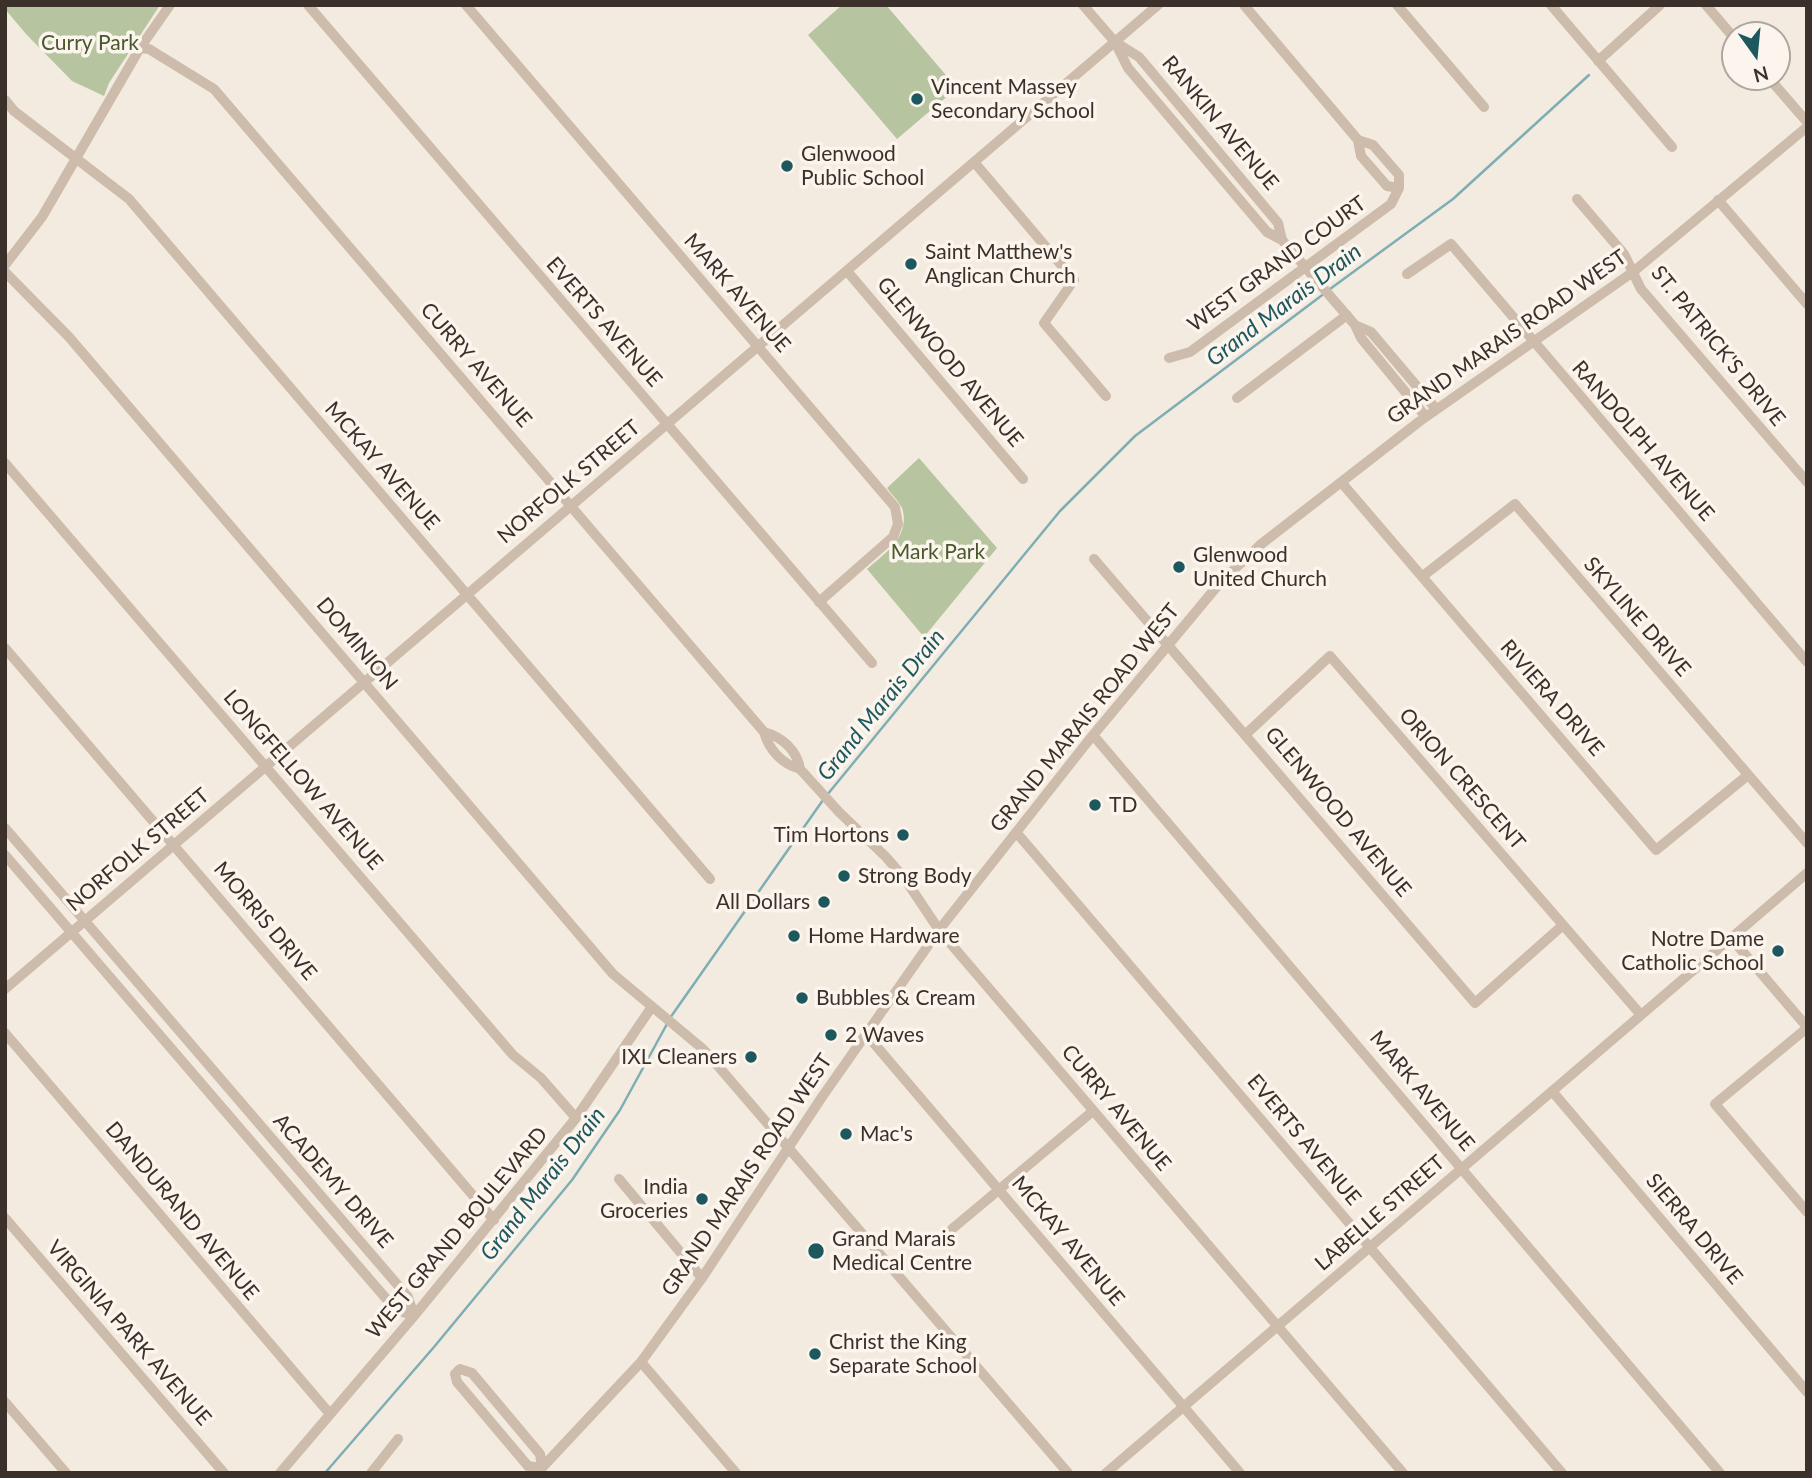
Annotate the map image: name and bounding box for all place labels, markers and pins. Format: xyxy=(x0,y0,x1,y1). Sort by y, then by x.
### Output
place label: Vincent Massey Secondary School xyxy=(931,74,1095,124)
marker: Vincent Massey Secondary School xyxy=(909,91,925,107)
place label: Glenwood Public School xyxy=(801,141,924,191)
marker: Glenwood Public School xyxy=(779,158,795,174)
place label: Saint Matthew's Anglican Church xyxy=(925,239,1076,289)
marker: Saint Matthew's Anglican Church xyxy=(903,256,919,272)
place label: Glenwood United Church xyxy=(1193,542,1327,592)
marker: Glenwood United Church xyxy=(1171,559,1187,575)
place label: TD xyxy=(1109,792,1137,818)
marker: TD xyxy=(1087,797,1103,813)
place label: Tim Hortons xyxy=(774,822,889,848)
marker: Tim Hortons xyxy=(895,827,911,843)
place label: Strong Body xyxy=(858,863,971,889)
marker: Strong Body xyxy=(836,868,852,884)
place label: All Dollars xyxy=(716,889,810,915)
marker: All Dollars xyxy=(816,894,832,910)
place label: Home Hardware xyxy=(808,923,960,949)
place label: Notre Dame Catholic School xyxy=(1621,926,1764,976)
marker: Home Hardware xyxy=(786,928,802,944)
marker: Notre Dame Catholic School xyxy=(1770,943,1786,959)
place label: Bubbles & Cream xyxy=(816,985,975,1011)
marker: Bubbles & Cream xyxy=(794,990,810,1006)
place label: 2 Waves xyxy=(845,1022,924,1048)
marker: 2 Waves xyxy=(823,1027,839,1043)
place label: IXL Cleaners xyxy=(621,1044,737,1070)
marker: IXL Cleaners xyxy=(743,1049,759,1065)
place label: Mac's xyxy=(860,1121,913,1147)
marker: Mac's xyxy=(838,1126,854,1142)
place label: India Groceries xyxy=(600,1174,688,1224)
marker: India Groceries xyxy=(694,1191,710,1207)
place label: Grand Marais Medical Centre xyxy=(832,1226,972,1276)
marker: Grand Marais Medical Centre xyxy=(806,1241,826,1261)
place label: Christ the King Separate School xyxy=(829,1329,977,1379)
marker: Christ the King Separate School xyxy=(807,1346,823,1362)

